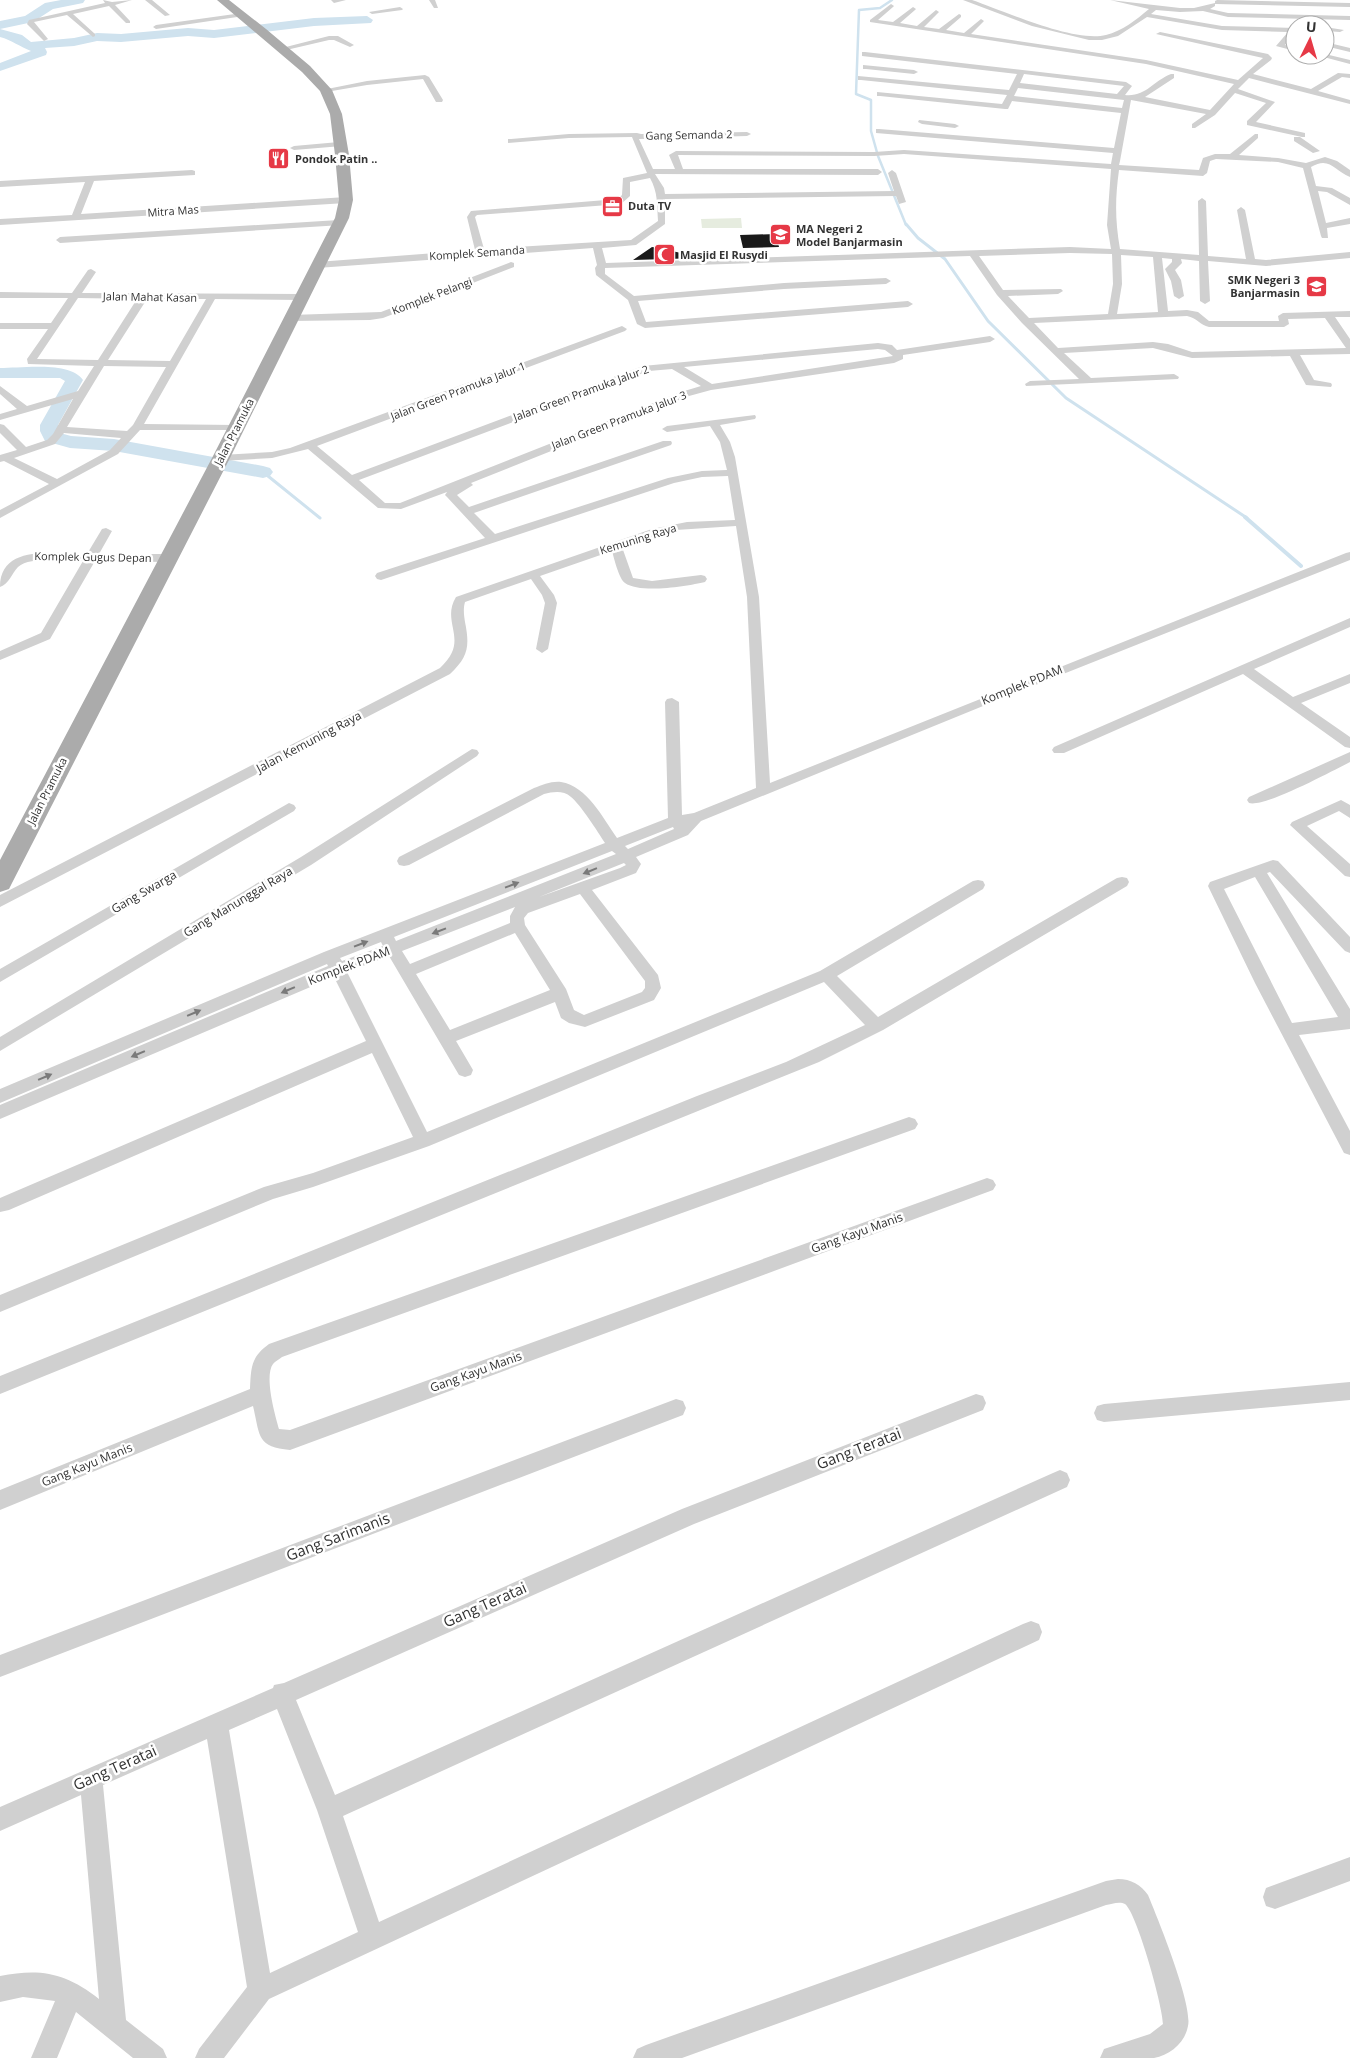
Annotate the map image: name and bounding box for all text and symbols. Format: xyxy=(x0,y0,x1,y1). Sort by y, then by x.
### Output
north arrow xyxy=(1285,15,1335,65)
text: U xyxy=(1305,17,1317,36)
street label: Gang Semanda 2 xyxy=(645,126,733,143)
restaurant icon: Pondok Patin .. xyxy=(267,147,291,171)
place label: Pondok Patin .. xyxy=(295,151,377,166)
office icon: Duta TV xyxy=(600,194,624,218)
place label: Duta TV xyxy=(628,198,672,213)
street label: Mitra Mas xyxy=(147,201,199,220)
place label: MA Negeri 2 Model Banjarmasin xyxy=(796,221,903,249)
school or university icon: MA Negeri 2 Model Banjarmasin xyxy=(768,223,792,247)
street label: Komplek Semanda xyxy=(429,242,525,263)
mosque icon: Masjid El Rusydi xyxy=(652,243,676,267)
place label: Masjid El Rusydi xyxy=(680,247,768,262)
place label: SMK Negeri 3 Banjarmasin xyxy=(1228,272,1300,300)
street label: Komplek Pelangi xyxy=(389,273,474,318)
school or university icon: SMK Negeri 3 Banjarmasin xyxy=(1304,274,1328,298)
street label: Jalan Mahat Kasan xyxy=(102,288,197,305)
street label: Jalan Green Pramuka Jalur 1 xyxy=(387,358,527,424)
street label: Jalan Green Pramuka Jalur 2 xyxy=(510,361,651,424)
street label: Jalan Green Pramuka Jalur 3 xyxy=(548,387,688,453)
street label: Jalan Pramuka xyxy=(210,396,257,469)
street label: Kemuning Raya xyxy=(598,520,678,557)
street label: Komplek Gugus Depan xyxy=(34,548,152,565)
street label: Komplek PDAM xyxy=(979,660,1065,709)
street label: Jalan Kemuning Raya xyxy=(252,707,364,777)
street label: Jalan Pramuka xyxy=(23,755,70,828)
street label: Gang Manunggal Raya xyxy=(180,862,295,941)
street label: Gang Swarga xyxy=(108,866,180,917)
one-way arrow xyxy=(583,867,597,875)
one-way arrow xyxy=(505,881,519,889)
one-way arrow xyxy=(432,928,447,936)
one-way arrow xyxy=(353,940,368,947)
street label: Komplek PDAM xyxy=(305,942,392,989)
one-way arrow xyxy=(281,987,295,995)
one-way arrow xyxy=(187,1009,202,1017)
one-way arrow xyxy=(131,1050,145,1058)
one-way arrow xyxy=(38,1073,53,1081)
street label: Gang Kayu Manis xyxy=(809,1208,905,1257)
street label: Gang Kayu Manis xyxy=(428,1347,524,1396)
street label: Gang Teratai xyxy=(813,1423,904,1473)
street label: Gang Kayu Manis xyxy=(39,1438,135,1490)
street label: Gang Sarimanis xyxy=(283,1507,392,1565)
street label: Gang Teratai xyxy=(440,1577,529,1631)
street label: Gang Teratai xyxy=(70,1740,159,1794)

